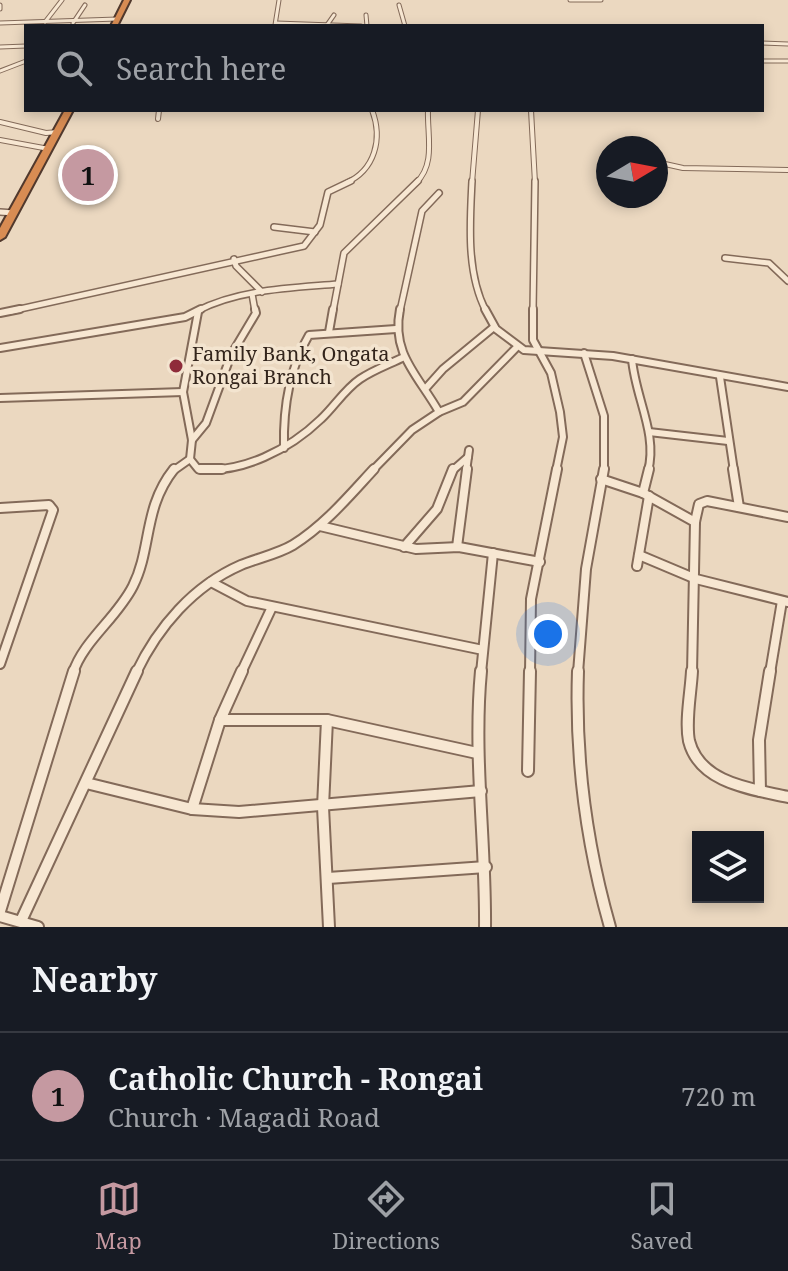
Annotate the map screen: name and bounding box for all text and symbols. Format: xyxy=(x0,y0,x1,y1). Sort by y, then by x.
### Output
search box xyxy=(24,24,764,112)
icon: search xyxy=(52,46,96,90)
text: Search here xyxy=(116,48,286,89)
north arrow xyxy=(596,136,668,208)
pin: 1 xyxy=(62,145,114,205)
place label: Family Bank, Ongata Rongai Branch xyxy=(192,340,389,390)
marker: Family Bank, Ongata Rongai Branch xyxy=(167,357,185,375)
your location xyxy=(528,614,568,654)
map controls xyxy=(692,831,764,903)
button: layers xyxy=(692,831,764,903)
text: Nearby xyxy=(32,956,158,1002)
text: Catholic Church - Rongai xyxy=(108,1058,483,1099)
text: 1 xyxy=(51,1078,65,1114)
text: 720 m xyxy=(681,1078,756,1114)
text: Church · Magadi Road xyxy=(108,1099,380,1135)
tab: Map xyxy=(95,1177,142,1255)
tab: Directions xyxy=(332,1177,440,1255)
tab: Saved xyxy=(630,1177,693,1255)

